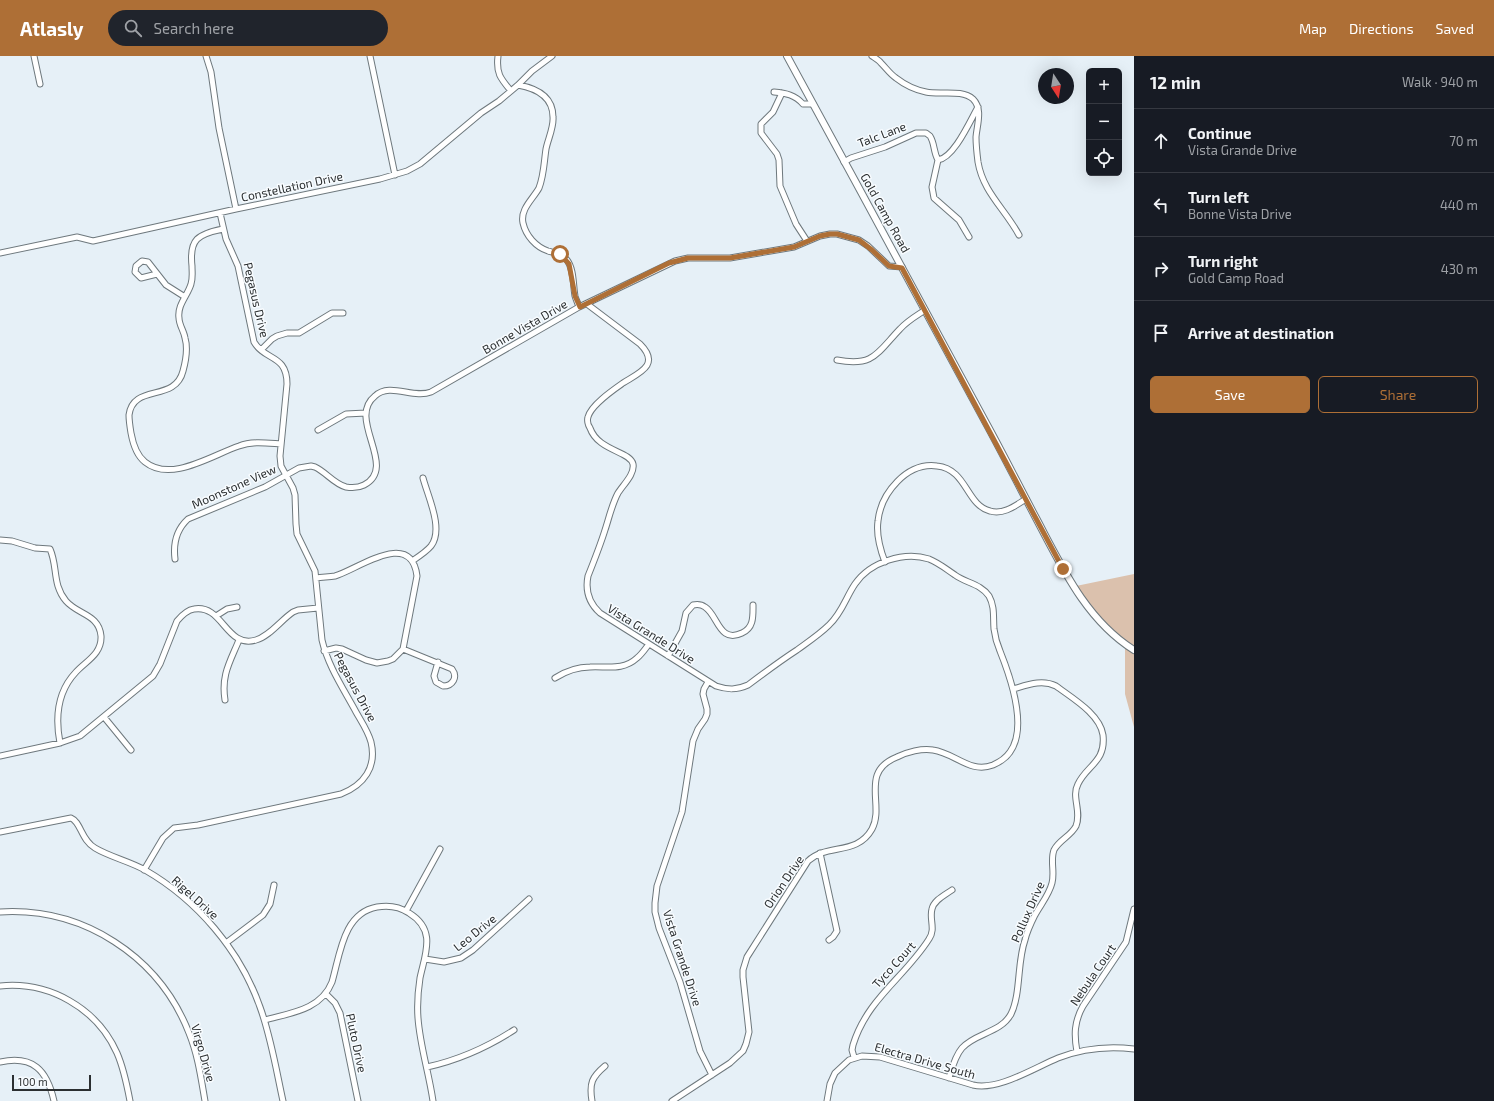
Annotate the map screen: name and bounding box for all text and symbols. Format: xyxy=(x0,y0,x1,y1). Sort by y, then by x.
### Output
search box xyxy=(108,10,388,46)
text: Atlasly xyxy=(20,17,84,40)
icon: search xyxy=(122,17,144,39)
text: Search here xyxy=(154,19,234,37)
text: Map xyxy=(1299,20,1327,37)
text: Directions xyxy=(1349,20,1414,37)
text: Saved xyxy=(1436,20,1474,37)
north arrow xyxy=(1038,68,1074,104)
map controls xyxy=(1086,68,1122,176)
button: + xyxy=(1086,68,1122,104)
text: 12 min xyxy=(1150,72,1201,92)
text: Walk · 940 m xyxy=(1402,74,1478,90)
button: − xyxy=(1086,104,1122,140)
street label: Talc Lane xyxy=(855,118,908,150)
text: Continue xyxy=(1188,124,1251,142)
icon: ahead xyxy=(1150,130,1172,152)
text: 70 m xyxy=(1449,133,1478,149)
button: locate xyxy=(1086,140,1122,176)
text: Vista Grande Drive xyxy=(1188,142,1297,158)
street label: Constellation Drive xyxy=(239,168,344,204)
street label: Gold Camp Road xyxy=(858,170,913,255)
text: Turn left xyxy=(1188,188,1249,206)
icon: left xyxy=(1150,194,1172,216)
text: 440 m xyxy=(1440,197,1478,213)
text: Bonne Vista Drive xyxy=(1188,206,1292,222)
route start xyxy=(551,245,569,263)
text: Turn right xyxy=(1188,252,1258,270)
icon: right xyxy=(1150,258,1172,280)
street label: Pegasus Drive xyxy=(242,261,272,339)
text: 430 m xyxy=(1441,261,1478,277)
text: Gold Camp Road xyxy=(1188,270,1284,286)
street label: Bonne Vista Drive xyxy=(480,296,569,356)
icon: arrive xyxy=(1150,322,1172,344)
text: Arrive at destination xyxy=(1188,324,1334,342)
button: Save xyxy=(1150,376,1310,413)
button: Share xyxy=(1318,376,1478,413)
street label: Moonstone View xyxy=(189,461,278,511)
route end xyxy=(1054,560,1072,578)
street label: Vista Grande Drive xyxy=(605,601,698,666)
street label: Pegasus Drive xyxy=(332,649,380,724)
street label: Orion Drive xyxy=(760,852,806,911)
street label: Rigel Drive xyxy=(169,873,222,922)
street label: Pollux Drive xyxy=(1007,879,1047,944)
street label: Vista Grande Drive xyxy=(661,908,705,1008)
street label: Leo Drive xyxy=(450,911,498,954)
street label: Tyco Court xyxy=(869,938,918,990)
street label: Nebula Court xyxy=(1066,941,1118,1008)
street label: Pluto Drive xyxy=(344,1012,370,1074)
street label: Virgo Drive xyxy=(189,1022,219,1083)
street label: Electra Drive South xyxy=(873,1039,977,1081)
scale bar xyxy=(12,1073,91,1092)
text: 100 m xyxy=(18,1075,48,1088)

